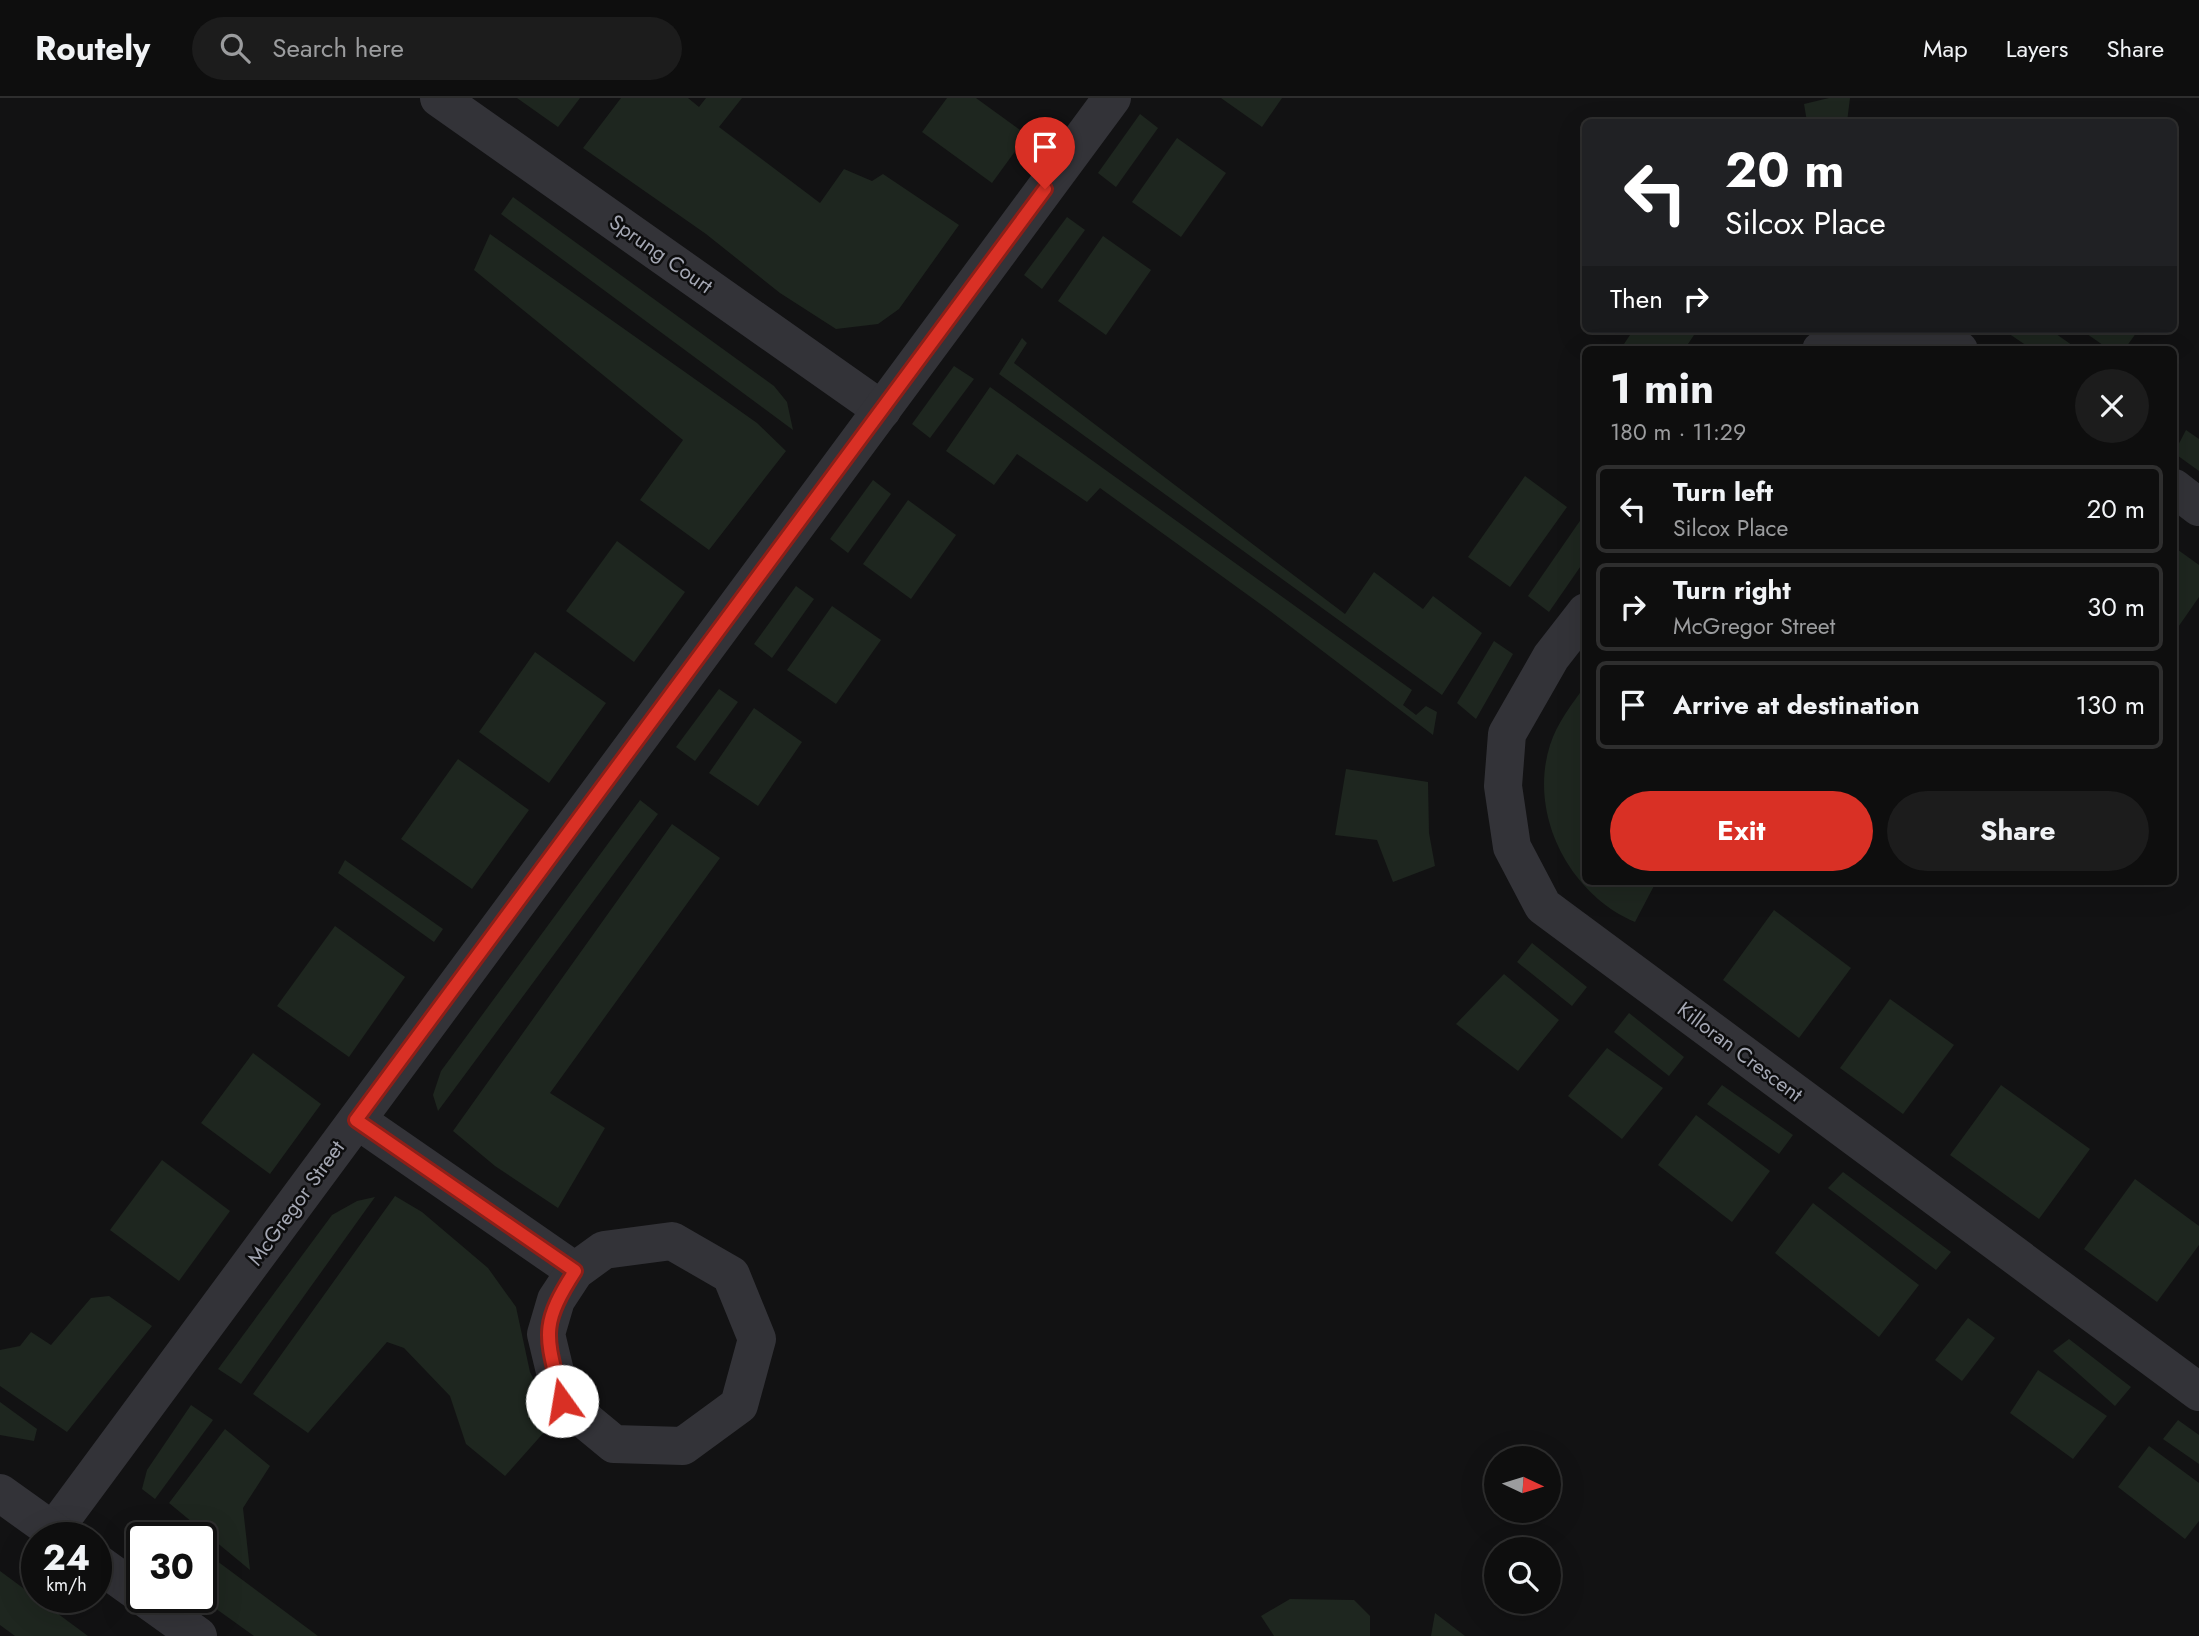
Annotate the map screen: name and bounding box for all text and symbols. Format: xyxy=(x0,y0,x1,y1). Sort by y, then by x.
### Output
search box xyxy=(192,17,682,80)
text: Routely xyxy=(35,25,150,72)
icon: search xyxy=(216,29,254,67)
text: Search here xyxy=(272,29,404,67)
text: Map xyxy=(1923,31,1968,66)
text: Layers xyxy=(2006,31,2068,66)
text: Share xyxy=(2106,31,2164,66)
pin xyxy=(1015,117,1075,189)
icon: arrive xyxy=(1026,128,1064,166)
text: 20 m xyxy=(1725,135,1844,205)
icon: left xyxy=(1610,147,1701,238)
text: Silcox Place xyxy=(1725,200,1886,246)
street label: Sprung Court xyxy=(603,207,719,301)
text: Then xyxy=(1610,280,1663,318)
icon: right xyxy=(1677,280,1715,318)
text: 1 min xyxy=(1610,358,1714,419)
button: close xyxy=(2075,369,2149,443)
text: 180 m · 11:29 xyxy=(1610,415,1746,449)
text: Turn left xyxy=(1673,473,1773,511)
icon: left xyxy=(1614,490,1652,528)
text: 20 m xyxy=(2087,490,2145,528)
text: Silcox Place xyxy=(1673,511,1788,545)
text: Turn right xyxy=(1673,571,1791,609)
icon: right xyxy=(1614,588,1652,626)
text: 30 m xyxy=(2087,588,2145,626)
text: McGregor Street xyxy=(1673,609,1835,643)
icon: arrive xyxy=(1614,686,1652,724)
text: Arrive at destination xyxy=(1673,686,1920,724)
text: 130 m xyxy=(2075,686,2145,724)
button: Exit xyxy=(1610,791,1873,871)
button: Share xyxy=(1887,791,2149,871)
street label: Killoran Crescent xyxy=(1671,995,1809,1109)
street label: McGregor Street xyxy=(240,1134,352,1272)
position arrow xyxy=(525,1364,599,1438)
north arrow xyxy=(1484,1446,1561,1522)
map controls xyxy=(1484,1446,1561,1614)
speed limit sign: 30 xyxy=(126,1522,217,1613)
text: 24 xyxy=(43,1533,90,1583)
button: search xyxy=(1484,1537,1561,1614)
text: km/h xyxy=(46,1572,87,1598)

